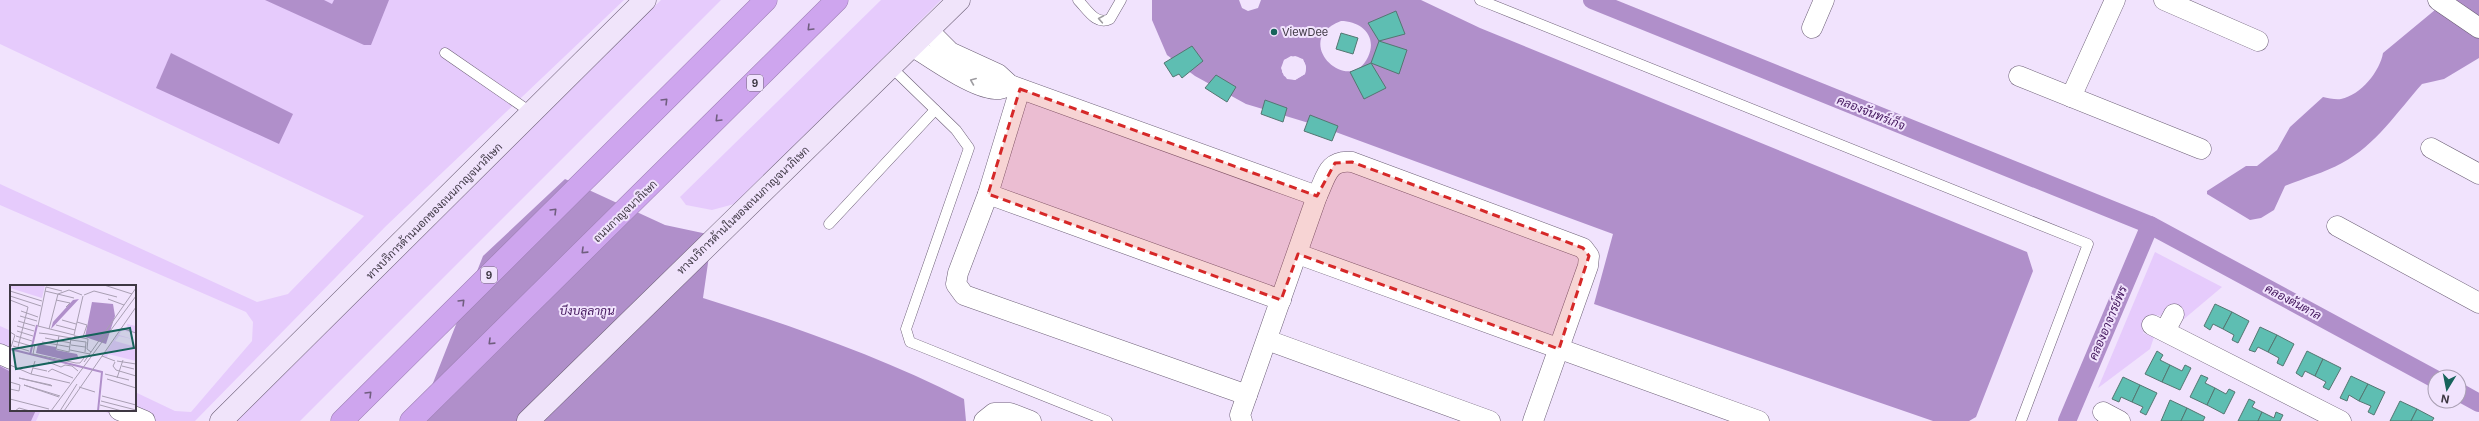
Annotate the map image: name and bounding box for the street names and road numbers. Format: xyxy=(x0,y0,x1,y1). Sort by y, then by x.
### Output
road number: 9 xyxy=(747,75,763,91)
street label: ทางบริการด้านนอกของถนนกาญจนาภิเษก xyxy=(363,140,505,282)
street label: ทางบริการด้านในของถนนกาญจนาภิเษก xyxy=(673,142,812,277)
street label: ถนนกาญจนาภิเษก xyxy=(590,177,660,245)
road number: 9 xyxy=(481,267,497,283)

